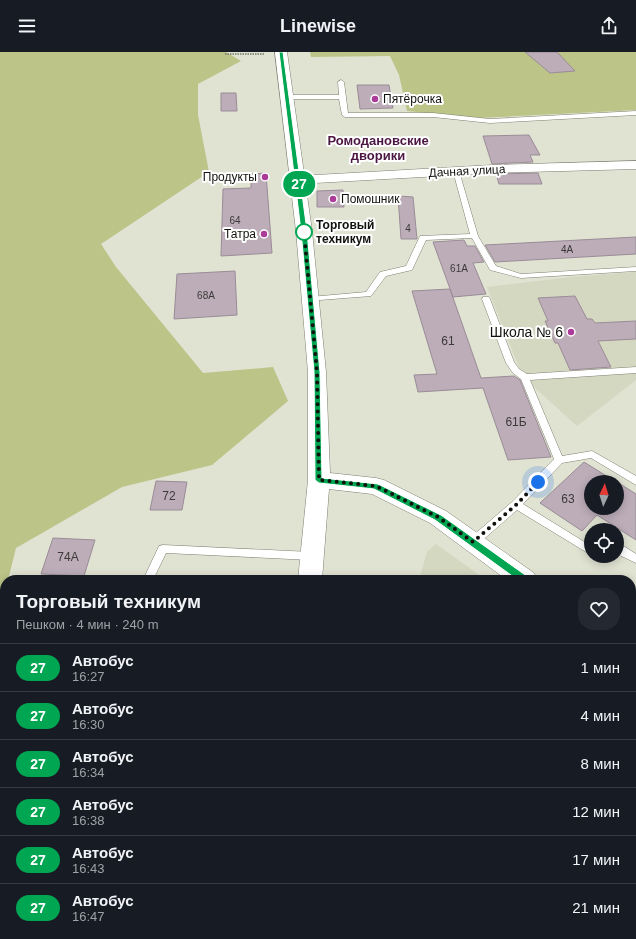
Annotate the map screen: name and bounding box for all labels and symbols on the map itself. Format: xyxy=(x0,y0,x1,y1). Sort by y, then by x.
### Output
place label: Пятёрочка xyxy=(383,92,442,106)
marker: Пятёрочка xyxy=(370,94,380,104)
district label: Ромодановские дворики xyxy=(327,133,429,163)
street label: Дачная улица xyxy=(428,162,506,180)
place label: Продукты xyxy=(203,170,257,184)
line badge: 27 xyxy=(281,171,317,197)
marker: Продукты xyxy=(260,172,270,182)
place label: Помошник xyxy=(341,192,400,206)
marker: Помошник xyxy=(328,194,338,204)
house number: 64 xyxy=(229,215,241,226)
place label: Торговый техникум xyxy=(316,218,374,246)
marker: Торговый техникум xyxy=(295,223,313,241)
house number: 4 xyxy=(405,223,411,234)
place label: Татра xyxy=(224,227,256,241)
marker: Татра xyxy=(259,229,269,239)
house number: 4А xyxy=(561,244,573,255)
house number: 61А xyxy=(450,263,468,274)
house number: 68А xyxy=(197,290,215,301)
place label: Школа № 6 xyxy=(490,324,563,340)
marker: Школа № 6 xyxy=(566,327,576,337)
house number: 61 xyxy=(441,334,455,348)
house number: 61Б xyxy=(505,415,527,429)
your location xyxy=(528,472,548,492)
north arrow xyxy=(584,475,624,515)
house number: 72 xyxy=(162,489,176,503)
house number: 63 xyxy=(561,492,575,506)
house number: 74А xyxy=(57,550,79,564)

